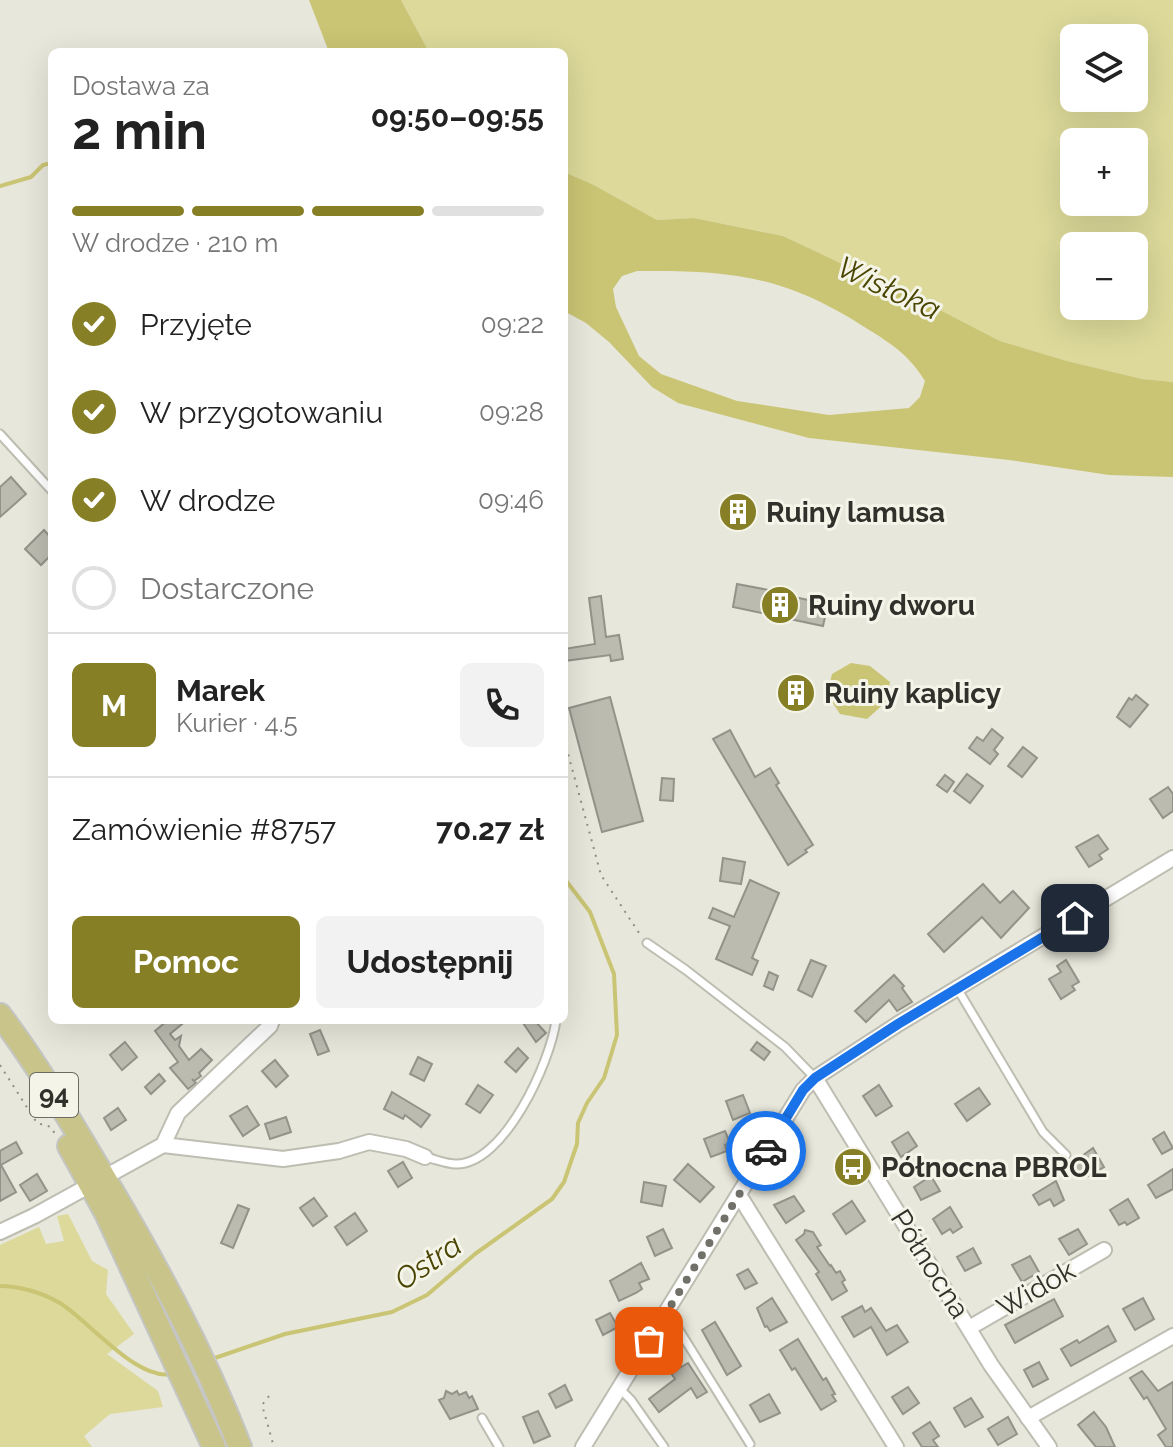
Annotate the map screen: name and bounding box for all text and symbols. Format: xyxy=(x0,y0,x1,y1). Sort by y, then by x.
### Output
map controls xyxy=(1060,24,1148,320)
button: layers xyxy=(1060,24,1148,112)
text: Dostawa za xyxy=(72,71,210,101)
text: 09:50–09:55 xyxy=(371,99,544,134)
text: 2 min xyxy=(72,100,207,161)
button: + xyxy=(1060,128,1148,216)
text: W drodze · 210 m xyxy=(72,228,279,258)
button: − xyxy=(1060,232,1148,320)
water label: Wisłoka xyxy=(832,249,946,327)
icon: check xyxy=(72,302,116,346)
text: Przyjęte xyxy=(140,307,252,342)
text: 09:22 xyxy=(481,309,544,339)
icon: check xyxy=(72,390,116,434)
text: W przygotowaniu xyxy=(140,395,383,430)
text: 09:28 xyxy=(479,397,544,427)
icon: check xyxy=(72,478,116,522)
text: W drodze xyxy=(140,483,275,518)
text: 09:46 xyxy=(478,485,544,515)
building icon: Ruiny lamusa xyxy=(717,491,759,533)
place label: Ruiny lamusa xyxy=(766,496,945,529)
text: Dostarczone xyxy=(140,571,314,606)
building icon: Ruiny dworu xyxy=(759,584,801,626)
place label: Ruiny dworu xyxy=(808,589,975,622)
button: phone xyxy=(460,663,544,747)
building icon: Ruiny kaplicy xyxy=(775,672,817,714)
text: Marek xyxy=(176,673,265,708)
place label: Ruiny kaplicy xyxy=(824,677,1002,710)
text: M xyxy=(101,688,127,723)
text: Kurier · 4.5 xyxy=(176,708,298,738)
text: Zamówienie #8757 xyxy=(72,812,336,847)
text: 70.27 zł xyxy=(436,812,544,847)
pin xyxy=(1041,884,1109,952)
icon: home xyxy=(1053,896,1097,940)
button: Pomoc xyxy=(72,916,300,1008)
button: Udostępnij xyxy=(316,916,544,1008)
road number: 94 xyxy=(30,1073,78,1117)
courier xyxy=(726,1111,806,1191)
icon: car xyxy=(744,1129,788,1173)
bus stop icon: Północna PBROL xyxy=(832,1146,874,1188)
place label: Północna PBROL xyxy=(881,1151,1107,1184)
street label: Północna xyxy=(884,1204,976,1324)
water label: Ostra xyxy=(388,1227,468,1297)
street label: Widok xyxy=(991,1254,1081,1324)
pin xyxy=(615,1307,683,1375)
icon: bag xyxy=(627,1319,671,1363)

